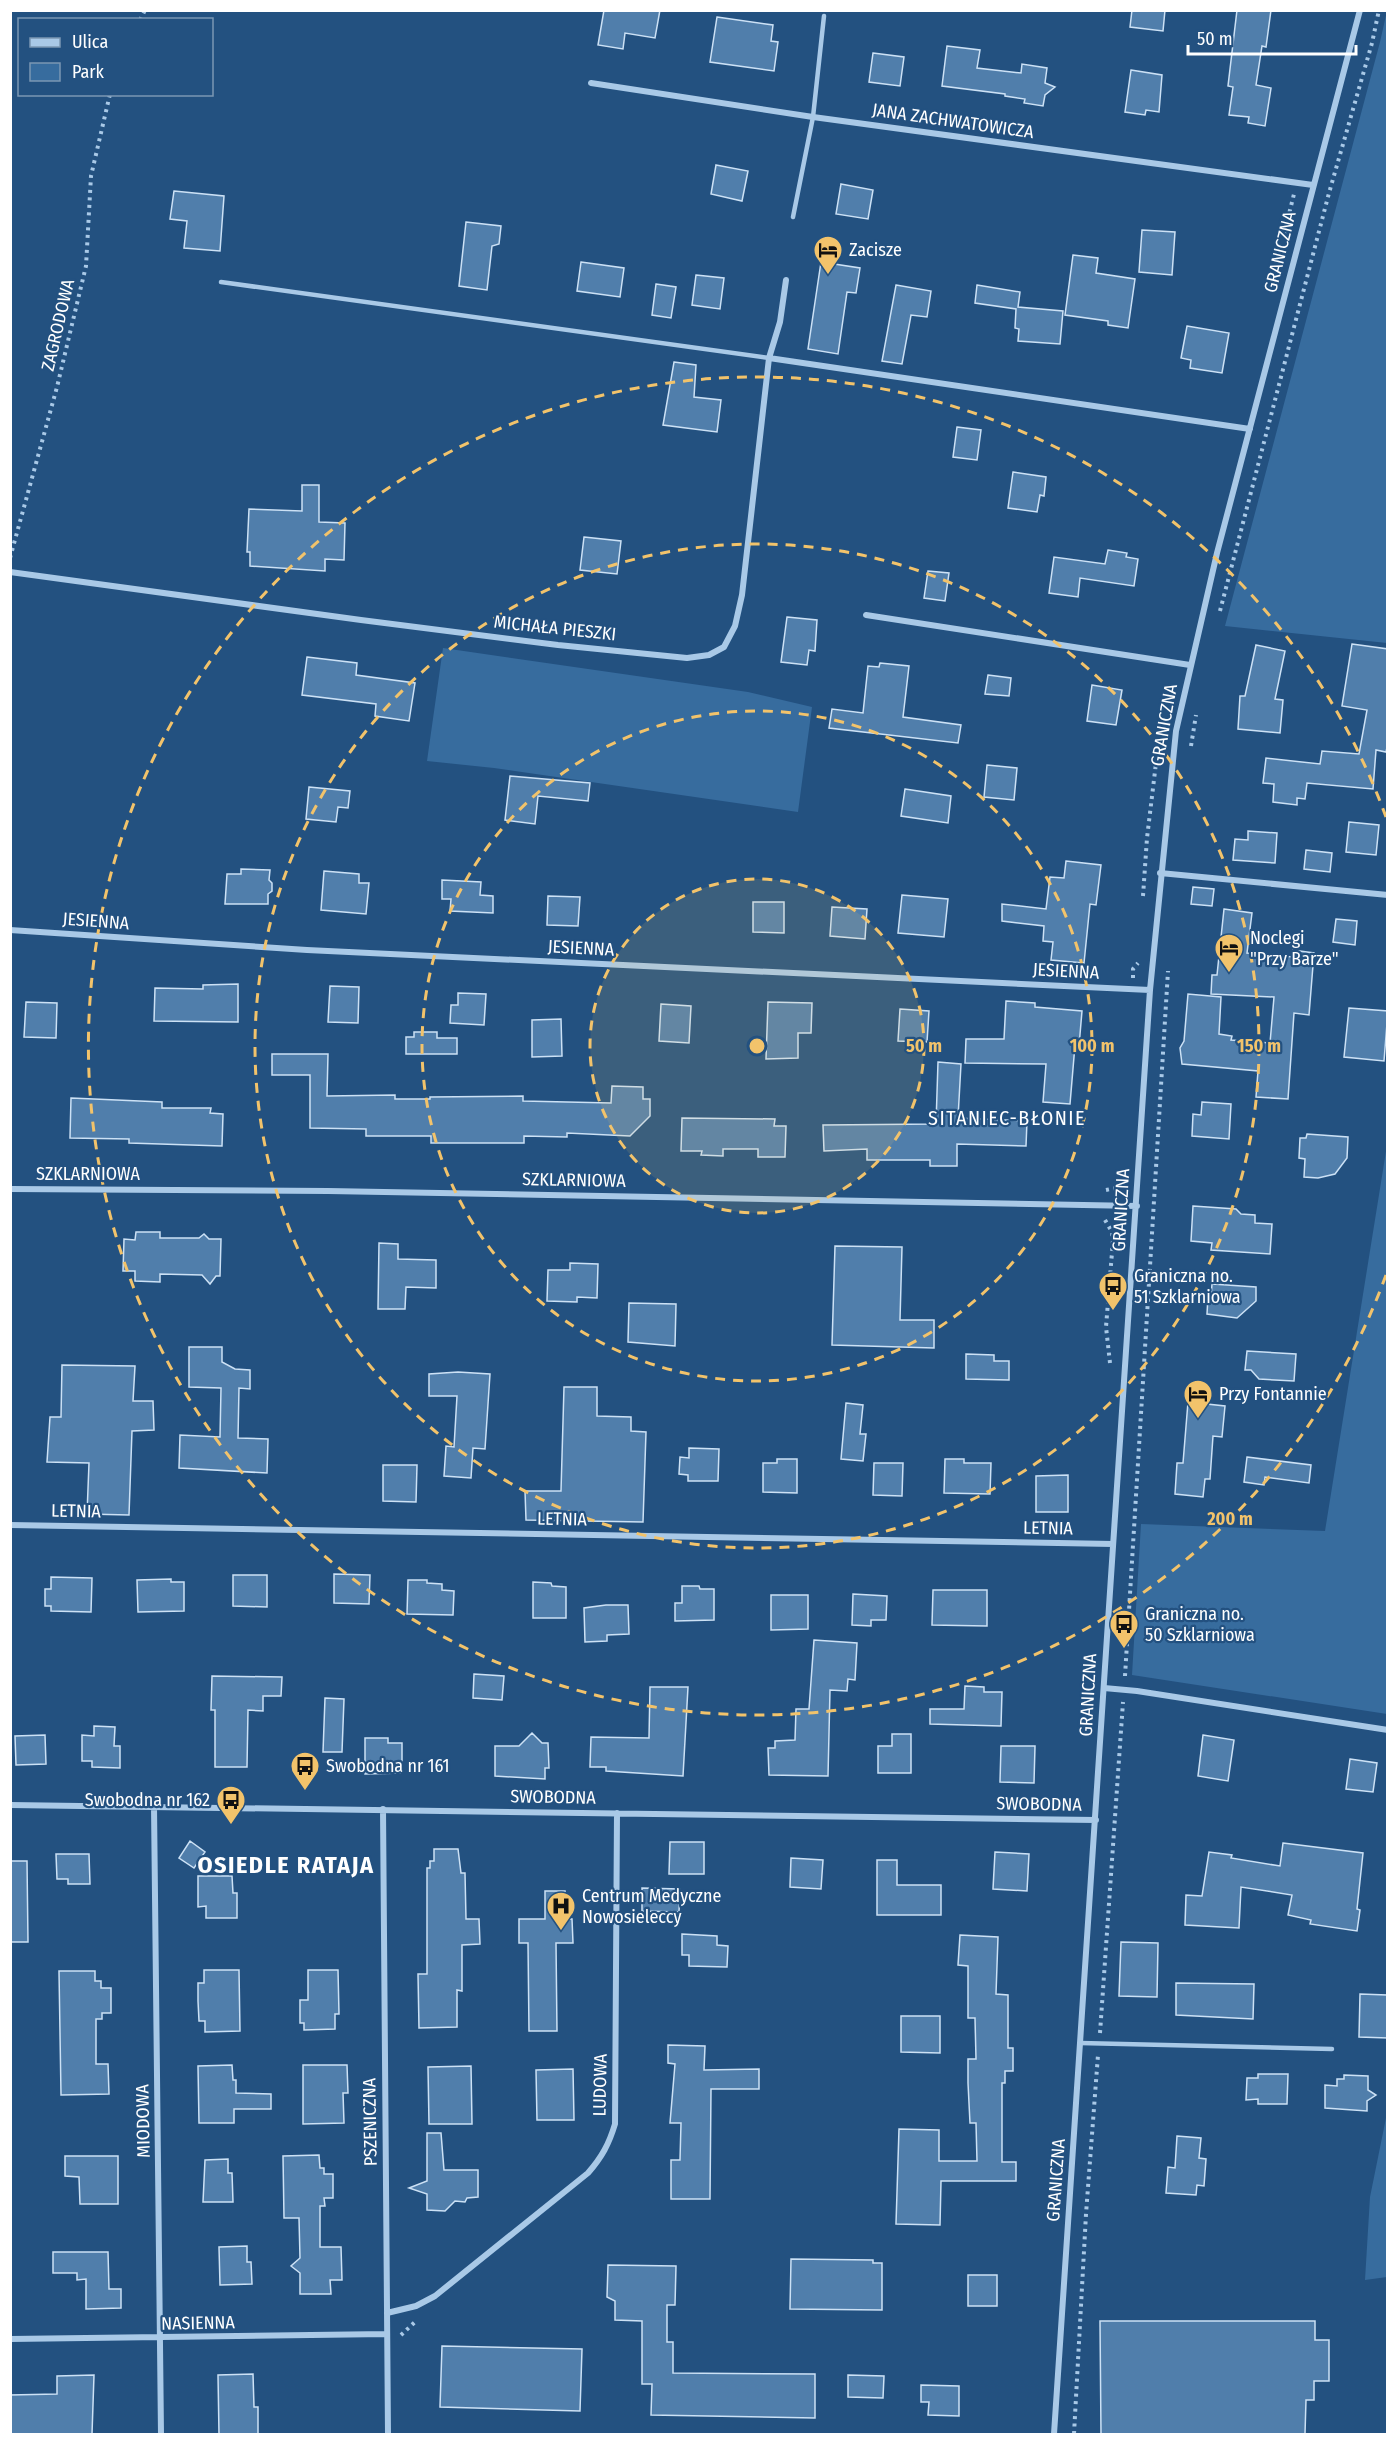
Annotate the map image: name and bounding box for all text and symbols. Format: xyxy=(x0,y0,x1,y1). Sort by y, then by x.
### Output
legend xyxy=(18,18,213,96)
scale bar xyxy=(1188,18,1356,56)
text: 50 m xyxy=(1197,28,1233,50)
text: Ulica xyxy=(72,31,108,53)
text: Park xyxy=(72,61,105,83)
street label: JANA ZACHWATOWICZA xyxy=(871,99,1036,143)
street label: GRANICZNA xyxy=(1259,208,1301,295)
hotel icon: Zacisze xyxy=(812,234,844,276)
place label: Zacisze xyxy=(849,239,902,261)
street label: ZAGRODOWA xyxy=(37,276,79,373)
street label: MICHAŁA PIESZKI xyxy=(493,611,617,645)
street label: GRANICZNA xyxy=(1146,682,1182,768)
street label: JESIENNA xyxy=(62,908,131,934)
place label: Noclegi "Przy Barze" xyxy=(1250,927,1339,970)
hotel icon: Noclegi "Przy Barze" xyxy=(1213,932,1245,974)
street label: JESIENNA xyxy=(547,935,615,961)
street label: JESIENNA xyxy=(1032,958,1100,984)
text: 50 m xyxy=(906,1035,942,1057)
text: 100 m xyxy=(1070,1035,1114,1057)
text: 150 m xyxy=(1237,1035,1281,1057)
centre of rings xyxy=(747,1036,767,1056)
district label: SITANIEC-BŁONIE xyxy=(928,1106,1086,1130)
street label: SZKLARNIOWA xyxy=(36,1163,140,1185)
street label: GRANICZNA xyxy=(1108,1167,1134,1252)
street label: SZKLARNIOWA xyxy=(522,1168,627,1192)
place label: Graniczna no. 51 Szklarniowa xyxy=(1134,1265,1241,1308)
bus stop icon: Graniczna no. 51 Szklarniowa xyxy=(1097,1270,1129,1312)
hotel icon: Przy Fontannie xyxy=(1182,1378,1214,1420)
place label: Przy Fontannie xyxy=(1219,1383,1327,1405)
street label: LETNIA xyxy=(51,1500,102,1522)
street label: LETNIA xyxy=(537,1508,588,1530)
text: 200 m xyxy=(1206,1508,1253,1530)
street label: LETNIA xyxy=(1023,1517,1074,1539)
place label: Graniczna no. 50 Szklarniowa xyxy=(1145,1603,1255,1646)
bus stop icon: Graniczna no. 50 Szklarniowa xyxy=(1108,1608,1140,1650)
street label: GRANICZNA xyxy=(1075,1652,1101,1737)
bus stop icon: Swobodna nr 161 xyxy=(289,1750,321,1792)
place label: Swobodna nr 161 xyxy=(326,1755,450,1777)
bus stop icon: Swobodna nr 162 xyxy=(215,1784,247,1826)
street label: SWOBODNA xyxy=(510,1785,596,1809)
place label: Swobodna nr 162 xyxy=(85,1789,210,1811)
street label: SWOBODNA xyxy=(996,1792,1082,1816)
district label: OSIEDLE RATAJA xyxy=(197,1851,375,1879)
place label: Centrum Medyczne Nowosieleccy xyxy=(582,1885,721,1928)
hospital icon: Centrum Medyczne Nowosieleccy xyxy=(545,1890,577,1932)
street label: LUDOWA xyxy=(588,2053,612,2117)
street label: PSZENICZNA xyxy=(358,2077,382,2166)
street label: MIODOWA xyxy=(131,2084,155,2158)
street label: GRANICZNA xyxy=(1042,2137,1070,2222)
street label: NASIENNA xyxy=(161,2311,236,2335)

